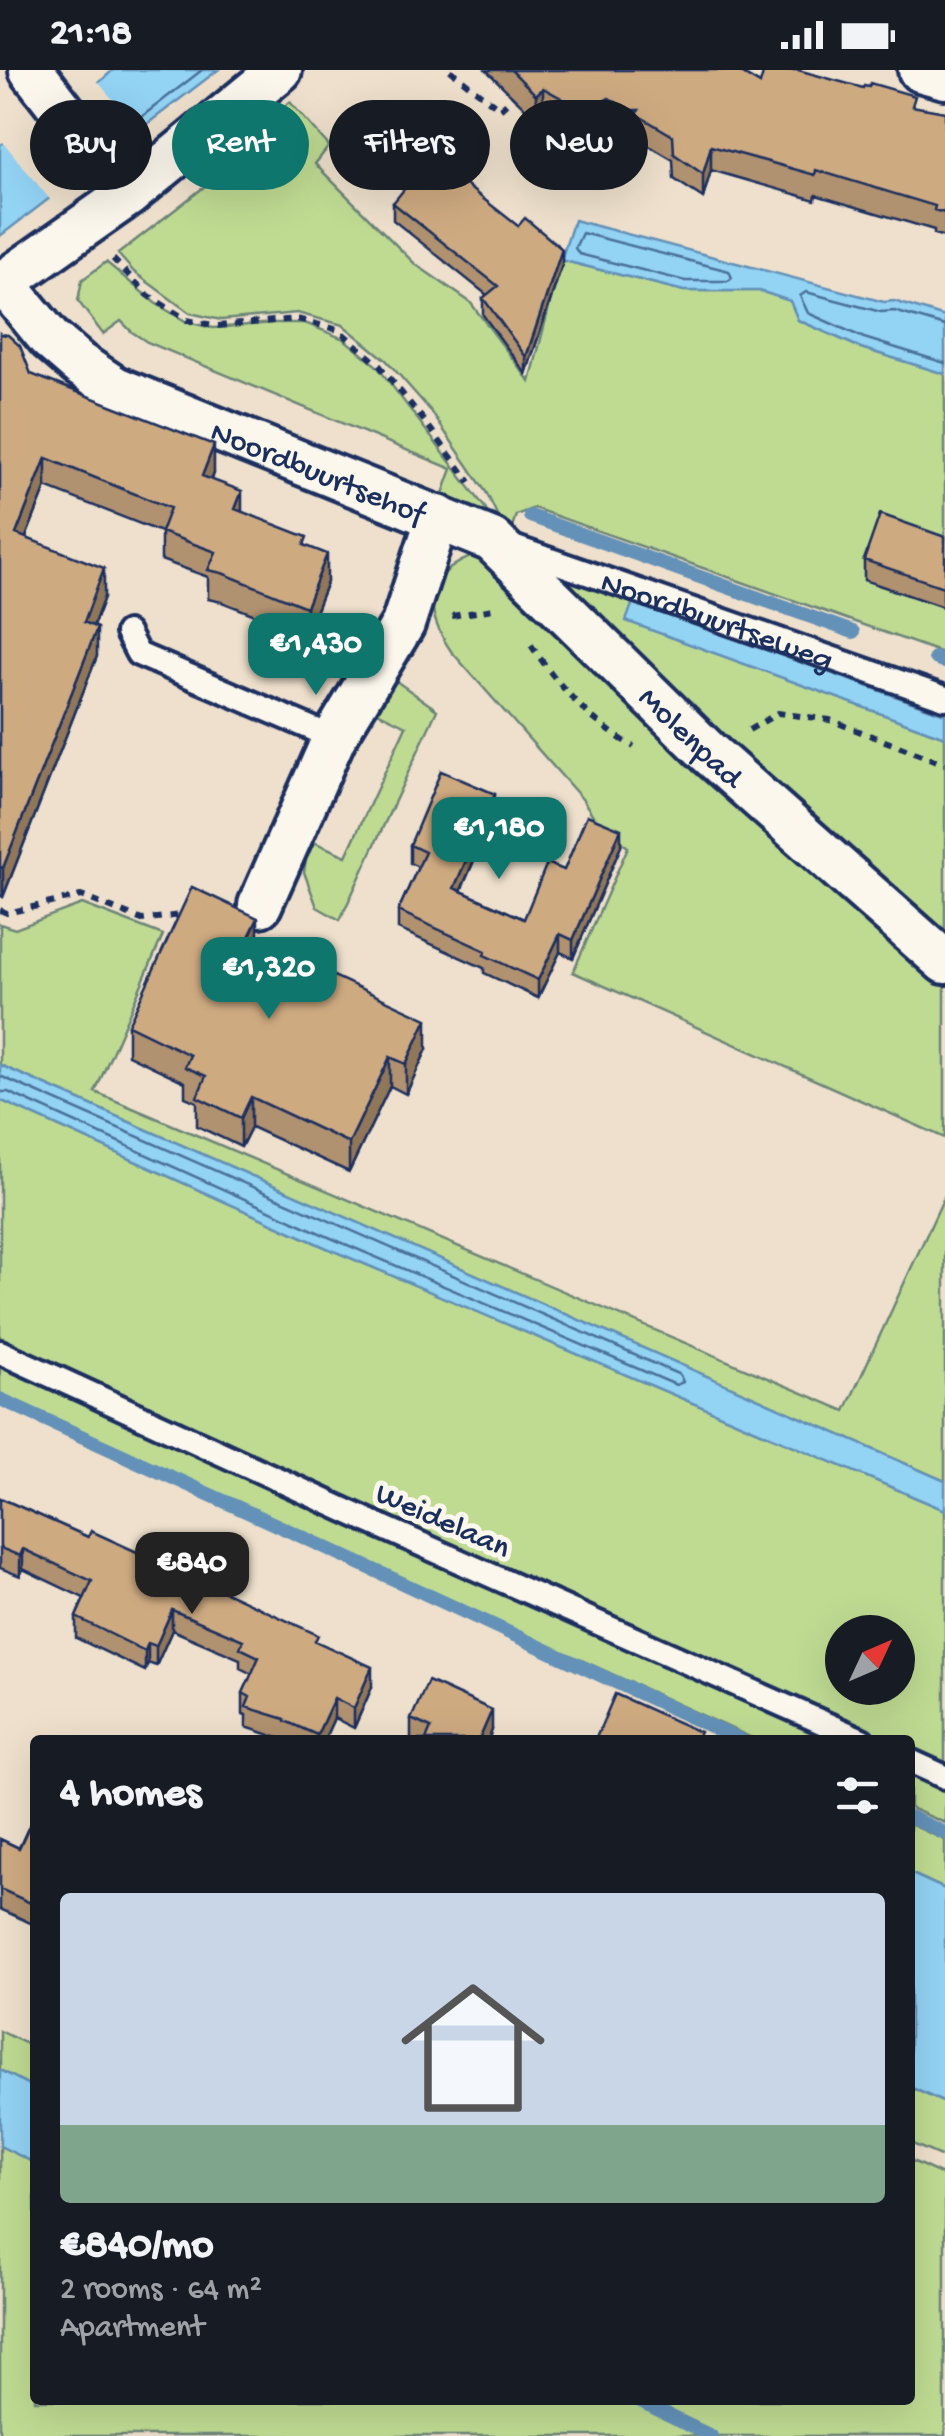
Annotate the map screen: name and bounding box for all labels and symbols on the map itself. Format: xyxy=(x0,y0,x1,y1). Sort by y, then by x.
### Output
street label: Noordbuurtsehof xyxy=(204,415,431,536)
street label: Noordbuurtseweg xyxy=(595,565,837,681)
pin: €1,430 xyxy=(235,613,397,698)
street label: Molenpad xyxy=(629,681,751,800)
pin: €1,180 xyxy=(418,797,580,882)
pin: €1,320 xyxy=(188,937,350,1022)
street label: Weidelaan xyxy=(369,1476,515,1569)
pin: €840 xyxy=(133,1532,251,1617)
north arrow xyxy=(825,1615,915,1705)

